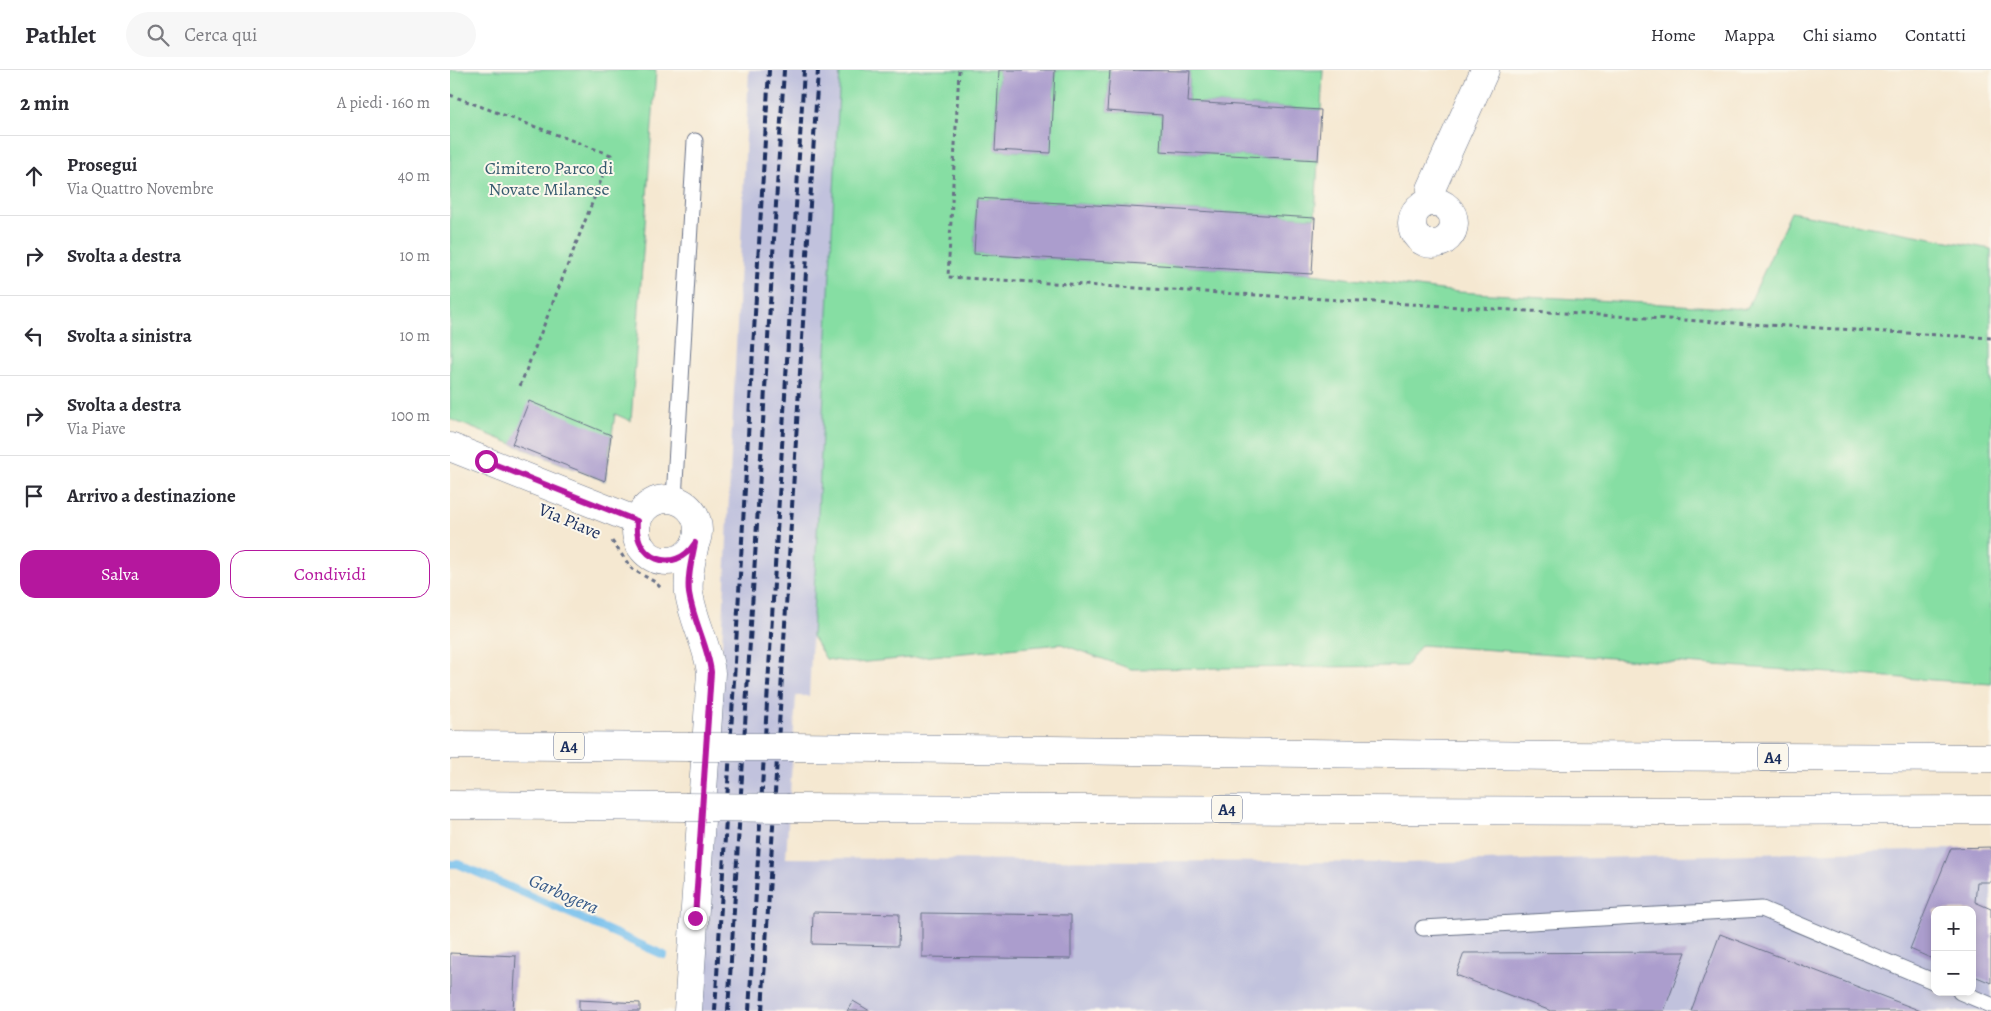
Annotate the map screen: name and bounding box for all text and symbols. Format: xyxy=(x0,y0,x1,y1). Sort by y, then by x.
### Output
search box xyxy=(126,12,476,57)
text: Pathlet xyxy=(25,19,96,51)
icon: search xyxy=(144,21,172,49)
text: Cerca qui xyxy=(184,22,257,48)
text: Home xyxy=(1651,23,1696,47)
text: Mappa xyxy=(1724,23,1775,47)
text: Chi siamo xyxy=(1803,23,1877,47)
text: Contatti xyxy=(1905,23,1966,47)
text: 2 min xyxy=(20,89,69,117)
text: A piedi · 160 m xyxy=(337,92,430,114)
text: Prosegui xyxy=(67,152,137,178)
park label: Cimitero Parco di Novate Milanese xyxy=(485,156,613,201)
icon: ahead xyxy=(20,162,48,190)
text: 40 m xyxy=(398,165,430,187)
text: Via Quattro Novembre xyxy=(67,178,214,200)
icon: right xyxy=(20,242,48,270)
text: Svolta a destra xyxy=(67,243,181,269)
text: 10 m xyxy=(400,245,430,267)
icon: left xyxy=(20,322,48,350)
text: Svolta a sinistra xyxy=(67,323,192,349)
text: 10 m xyxy=(400,325,430,347)
text: Svolta a destra xyxy=(67,392,181,418)
icon: right xyxy=(20,402,48,430)
text: 100 m xyxy=(391,405,430,427)
text: Via Piave xyxy=(67,418,126,440)
route start xyxy=(475,450,498,473)
icon: arrive xyxy=(20,482,48,510)
text: Arrivo a destinazione xyxy=(67,483,236,509)
street label: Via Piave xyxy=(534,497,605,545)
button: Salva xyxy=(20,550,220,598)
button: Condividi xyxy=(230,550,430,598)
road number: A4 xyxy=(554,732,584,759)
road number: A4 xyxy=(1758,744,1788,770)
road number: A4 xyxy=(1212,796,1242,822)
water label: Garbogera xyxy=(525,867,603,921)
map controls xyxy=(1931,906,1976,996)
button: + xyxy=(1931,906,1976,951)
route end xyxy=(684,907,707,930)
button: − xyxy=(1931,951,1976,996)

